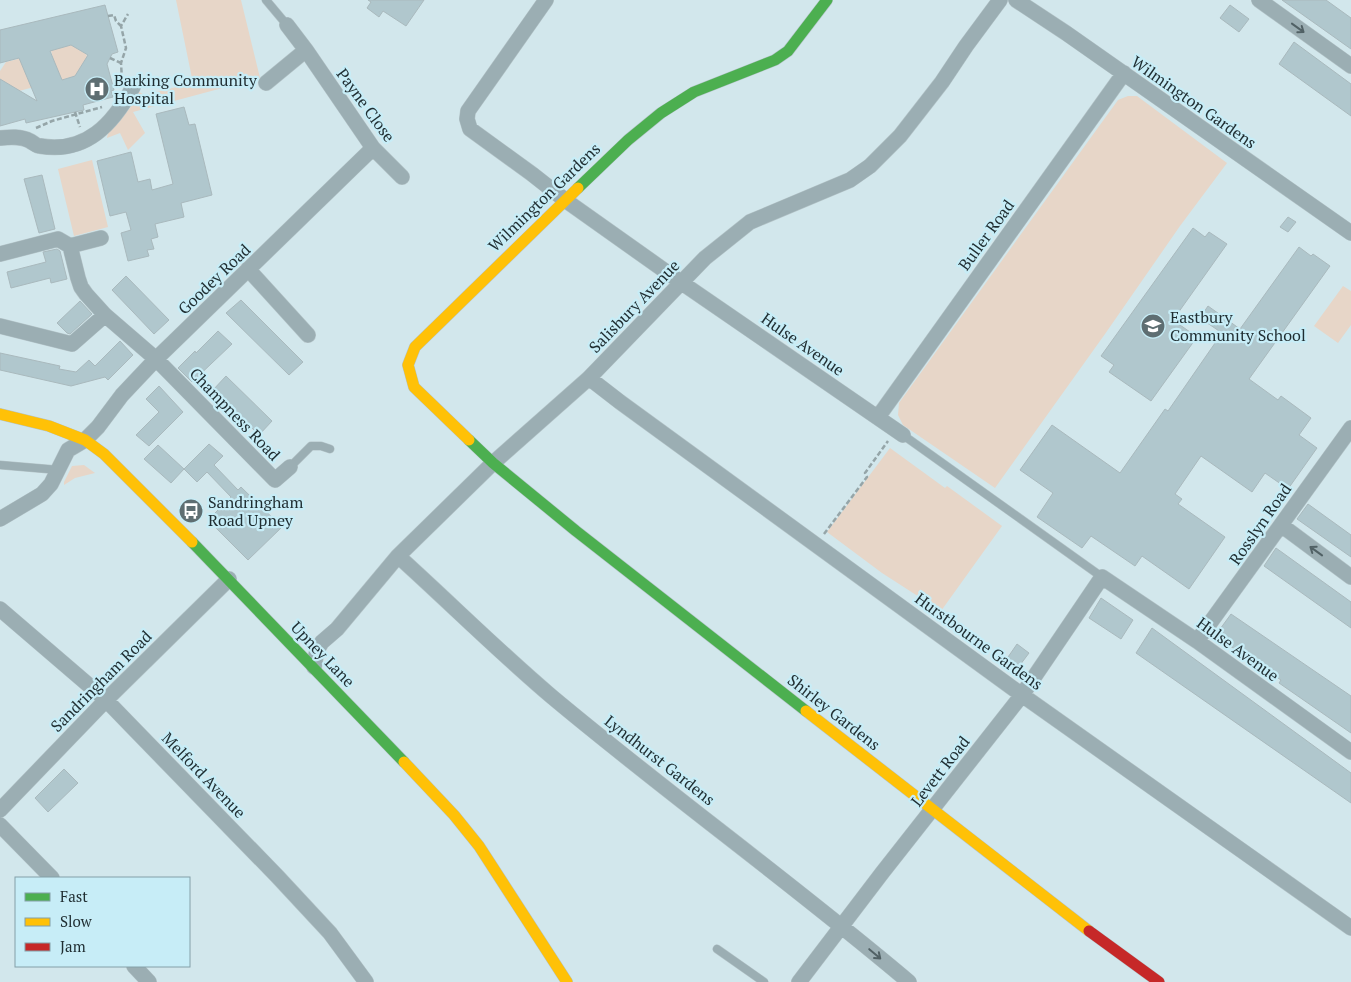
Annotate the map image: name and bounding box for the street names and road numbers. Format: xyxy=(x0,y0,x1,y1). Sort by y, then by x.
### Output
street label: Wilmington Gardens xyxy=(1127,51,1261,153)
street label: Payne Close xyxy=(332,64,400,146)
street label: Wilmington Gardens xyxy=(483,138,605,256)
street label: Buller Road xyxy=(953,195,1019,275)
street label: Goodey Road xyxy=(173,239,255,319)
street label: Salisbury Avenue xyxy=(584,255,684,357)
street label: Hulse Avenue xyxy=(757,307,849,381)
street label: Champness Road xyxy=(185,363,285,465)
street label: Rosslyn Road xyxy=(1224,479,1296,569)
street label: Hurstbourne Gardens xyxy=(911,587,1047,695)
street label: Hulse Avenue xyxy=(1192,612,1284,686)
street label: Upney Lane xyxy=(286,616,360,692)
street label: Sandringham Road xyxy=(46,625,157,736)
street label: Shirley Gardens xyxy=(783,669,885,755)
street label: Lyndhurst Gardens xyxy=(600,710,720,810)
street label: Melford Avenue xyxy=(157,727,251,823)
street label: Levett Road xyxy=(906,731,975,811)

